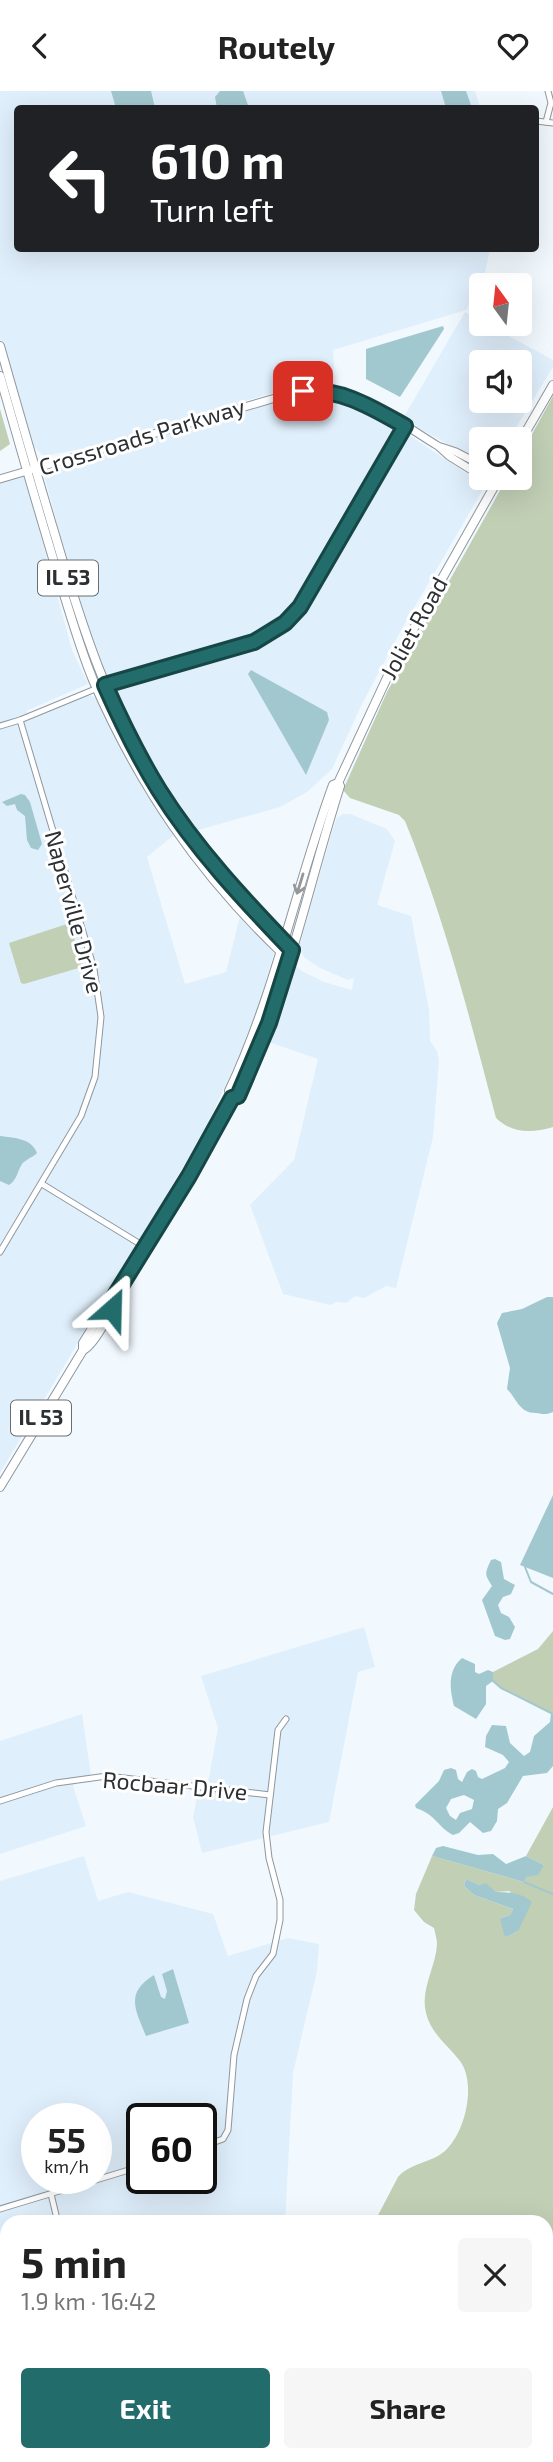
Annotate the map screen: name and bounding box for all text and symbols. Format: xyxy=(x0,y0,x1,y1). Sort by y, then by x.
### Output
icon: back xyxy=(21,27,59,65)
text: Routely xyxy=(218,27,335,65)
icon: heart xyxy=(494,27,532,65)
text: 610 m xyxy=(150,130,285,189)
icon: left xyxy=(35,133,126,224)
text: Turn left xyxy=(150,190,274,228)
north arrow xyxy=(469,273,532,336)
map controls xyxy=(469,273,532,490)
button: sound xyxy=(469,350,532,413)
pin xyxy=(273,361,333,421)
icon: arrive xyxy=(284,372,322,410)
street label: Crossroads Parkway xyxy=(35,391,248,481)
button: search xyxy=(469,427,532,490)
road number: IL 53 xyxy=(38,561,98,595)
street label: Joliet Road xyxy=(374,571,453,684)
street label: Naperville Drive xyxy=(40,827,110,996)
one-way arrow xyxy=(293,873,306,895)
position arrow xyxy=(75,1272,149,1346)
road number: IL 53 xyxy=(11,1401,71,1435)
street label: Rocbaar Drive xyxy=(102,1765,249,1805)
speed limit sign: 60 xyxy=(126,2103,217,2194)
text: 55 xyxy=(47,2118,86,2160)
text: km/h xyxy=(44,2155,89,2177)
text: 5 min xyxy=(21,2236,127,2286)
button: close xyxy=(458,2238,532,2312)
text: 1.9 km · 16:42 xyxy=(21,2287,156,2315)
button: Exit xyxy=(21,2368,270,2448)
button: Share xyxy=(284,2368,532,2448)

